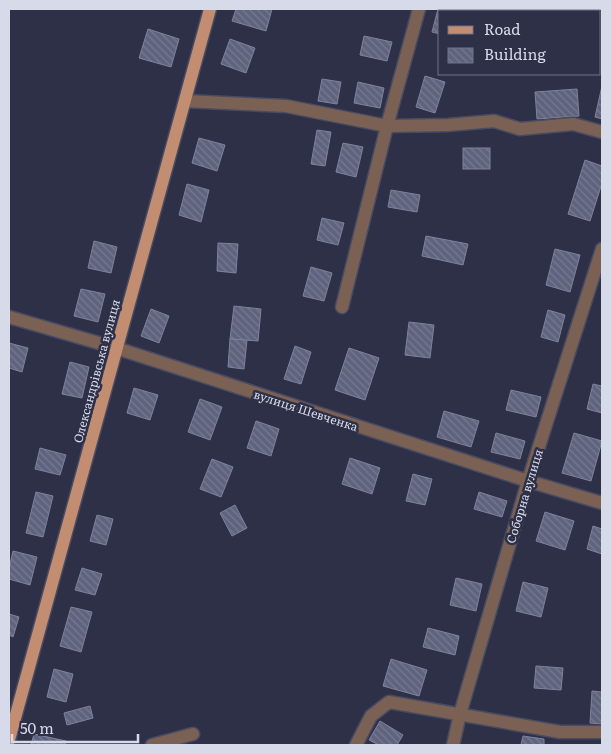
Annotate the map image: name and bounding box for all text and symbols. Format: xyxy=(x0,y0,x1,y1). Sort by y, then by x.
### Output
legend xyxy=(438,10,601,75)
text: Road xyxy=(484,17,520,40)
text: Building xyxy=(484,42,546,65)
street label: Олександрівська вулиця xyxy=(68,297,124,445)
street label: вулиця Шевченка xyxy=(251,385,361,436)
street label: Соборна вулиця xyxy=(501,447,547,545)
scale bar xyxy=(12,712,139,744)
text: 50 m xyxy=(20,716,54,739)

